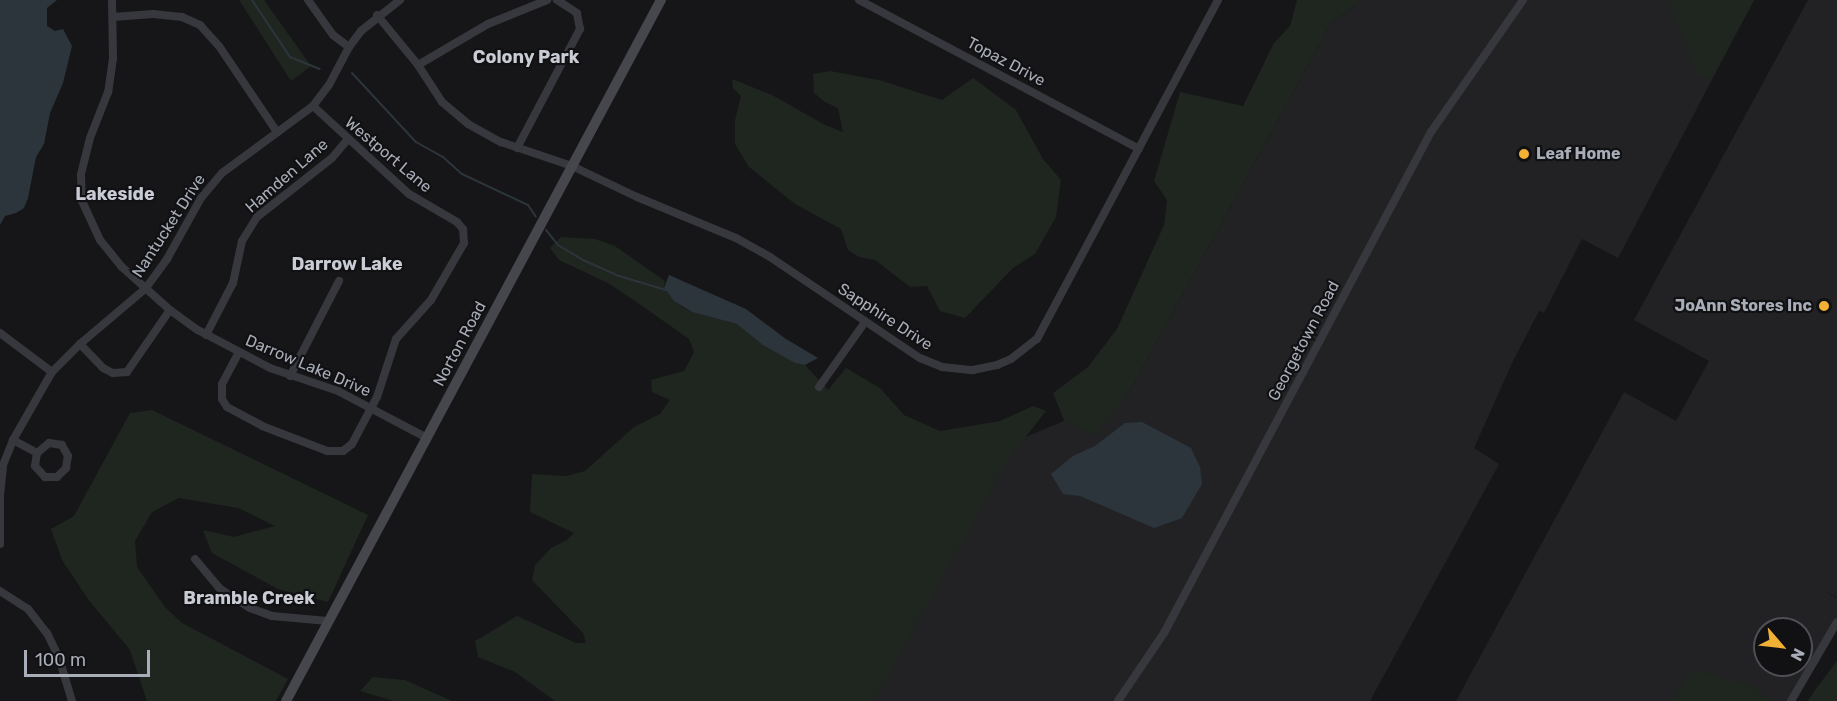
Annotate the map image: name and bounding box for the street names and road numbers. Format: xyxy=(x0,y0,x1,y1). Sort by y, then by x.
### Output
street label: Topaz Drive xyxy=(964,33,1048,91)
street label: Westport Lane xyxy=(341,113,435,197)
street label: Hamden Lane xyxy=(242,135,332,217)
street label: Nantucket Drive xyxy=(128,171,210,281)
street label: Georgetown Road xyxy=(1264,278,1344,404)
street label: Sapphire Drive xyxy=(834,279,936,355)
street label: Norton Road xyxy=(430,298,490,390)
street label: Darrow Lake Drive xyxy=(242,331,374,401)

